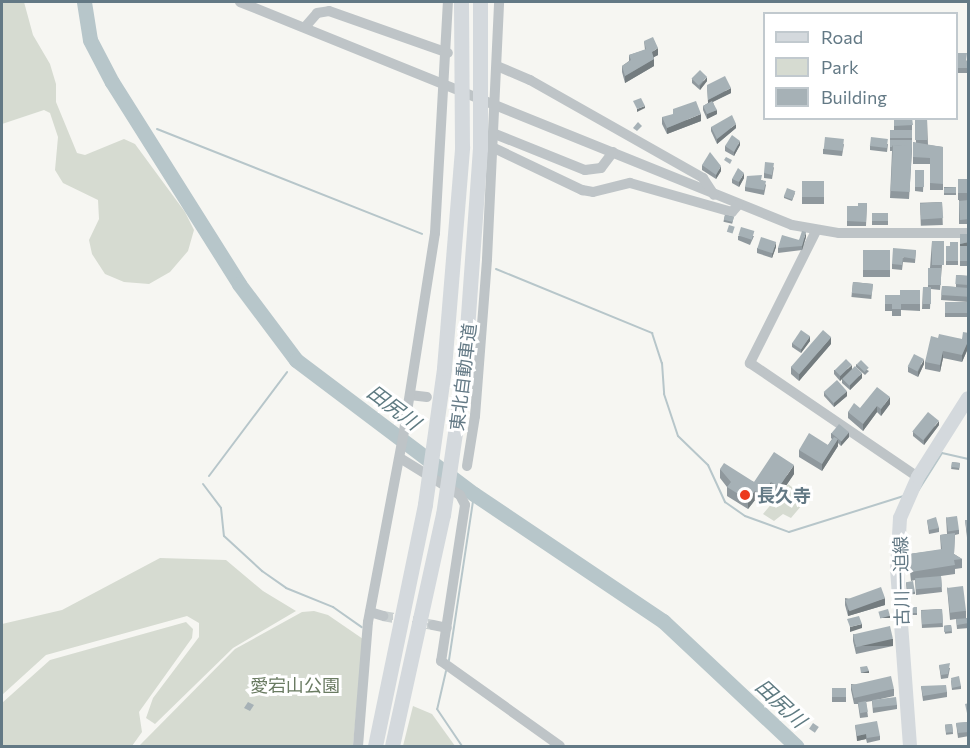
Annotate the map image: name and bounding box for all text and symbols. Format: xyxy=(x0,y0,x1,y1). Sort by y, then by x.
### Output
legend xyxy=(763,12,958,120)
text: Road xyxy=(821,26,863,48)
text: Park xyxy=(821,56,859,78)
text: Building xyxy=(821,86,887,108)
street label: 東北自動車道 xyxy=(446,322,480,432)
water label: 田尻川 xyxy=(363,379,425,435)
place label: 長久寺 xyxy=(757,484,811,506)
marker: 長久寺 xyxy=(738,488,752,502)
street label: 古川一迫線 xyxy=(889,536,913,626)
park label: 愛宕山公園 xyxy=(250,674,340,696)
water label: 田尻川 xyxy=(751,674,811,732)

